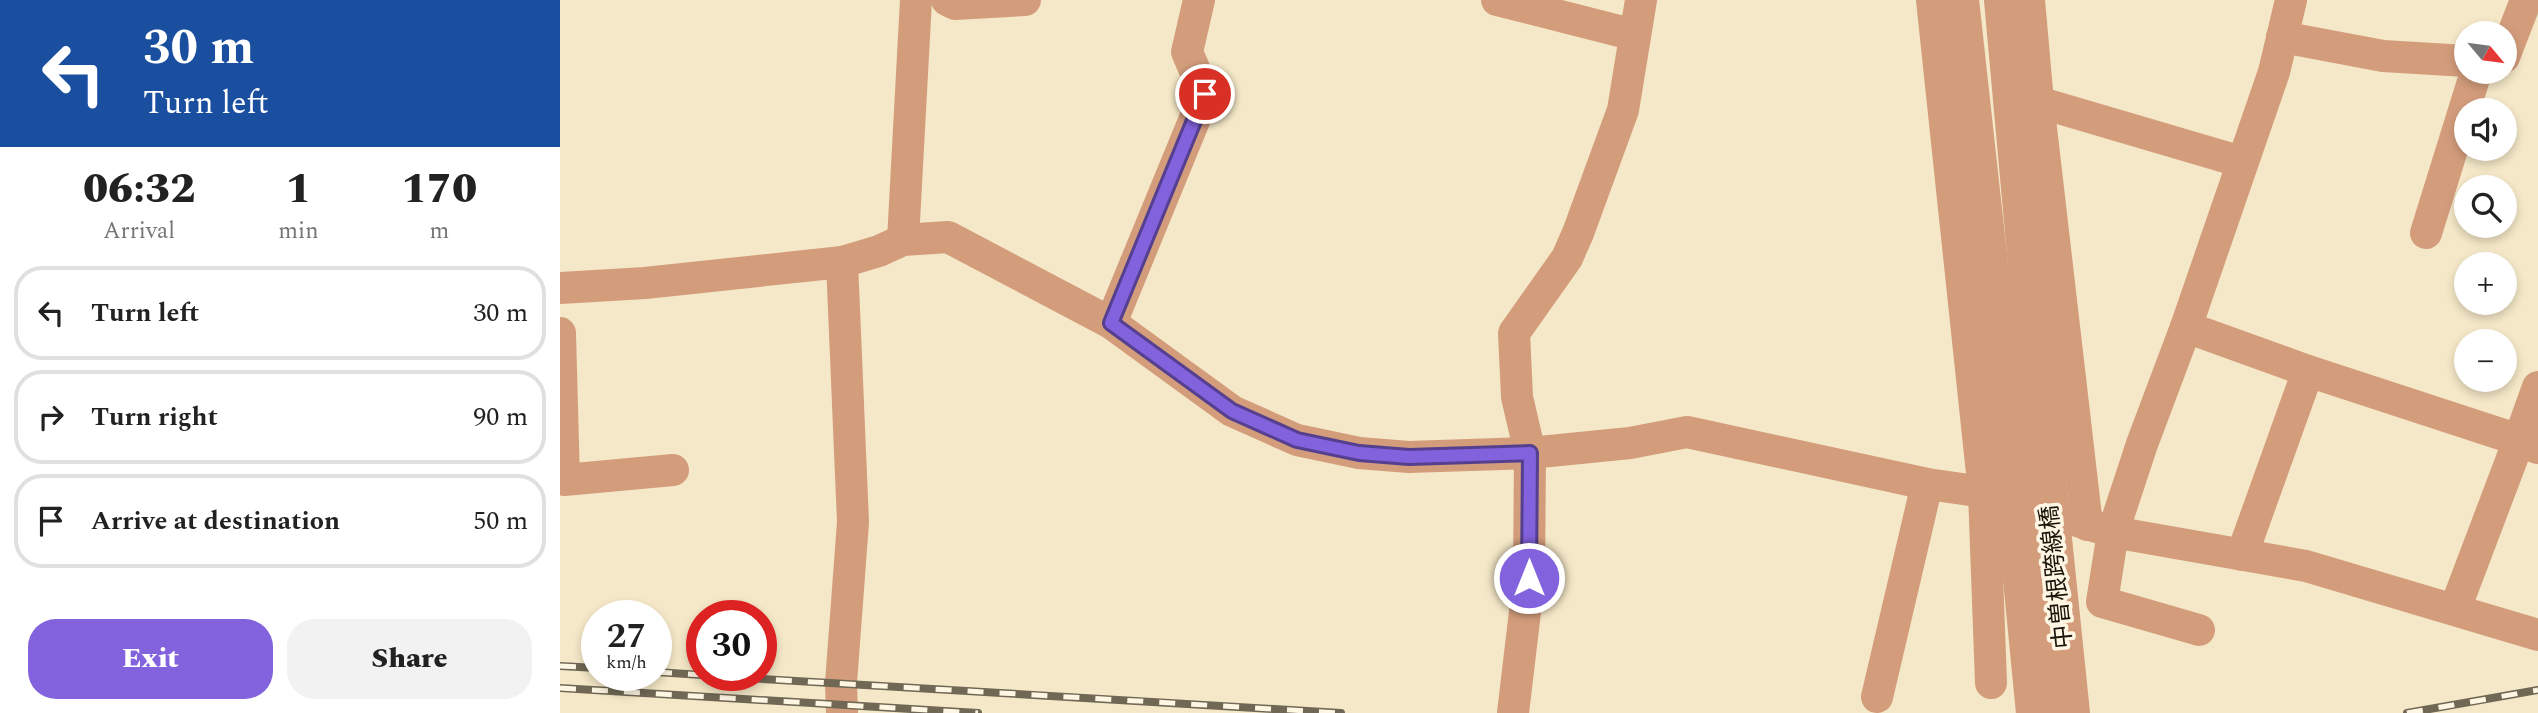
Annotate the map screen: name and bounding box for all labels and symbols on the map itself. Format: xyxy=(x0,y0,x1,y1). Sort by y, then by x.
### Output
north arrow xyxy=(2454,21,2516,84)
pin xyxy=(1175,64,1235,124)
street label: 中曽根跨線橋 xyxy=(2032,504,2082,650)
position arrow xyxy=(1492,541,1566,615)
speed limit sign: 30 xyxy=(686,600,777,691)

